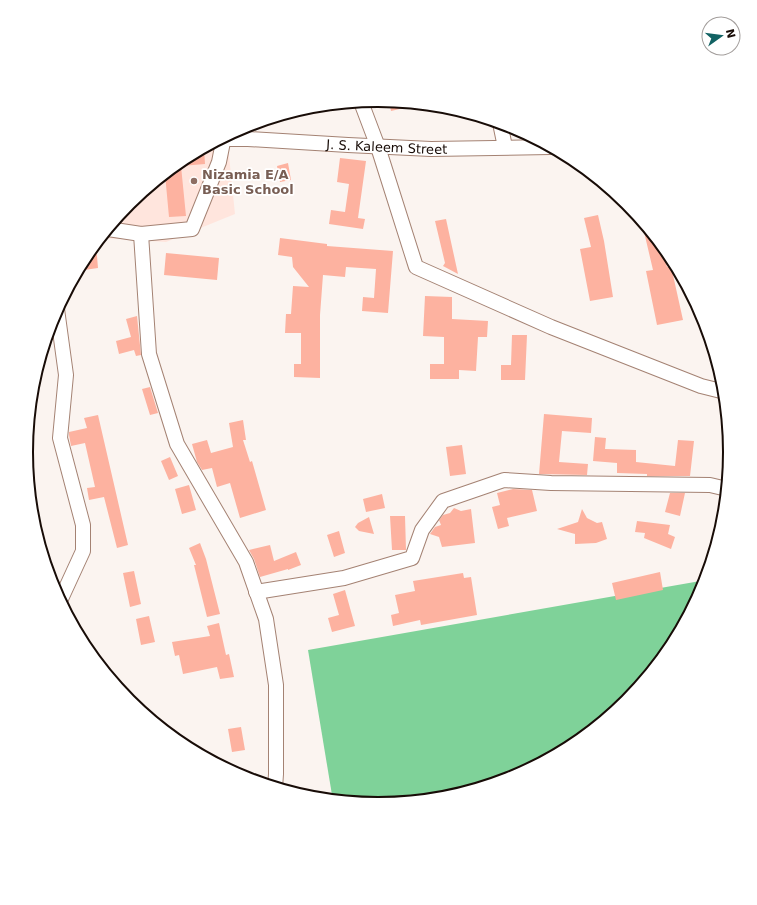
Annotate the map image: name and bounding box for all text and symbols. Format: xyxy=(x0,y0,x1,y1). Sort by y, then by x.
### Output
north arrow xyxy=(701,16,741,56)
text: N xyxy=(723,28,738,40)
street label: J. S. Kaleem Street xyxy=(325,137,447,157)
place label: Nizamia E/A Basic School xyxy=(202,167,294,197)
marker: Nizamia E/A Basic School xyxy=(189,176,199,186)

